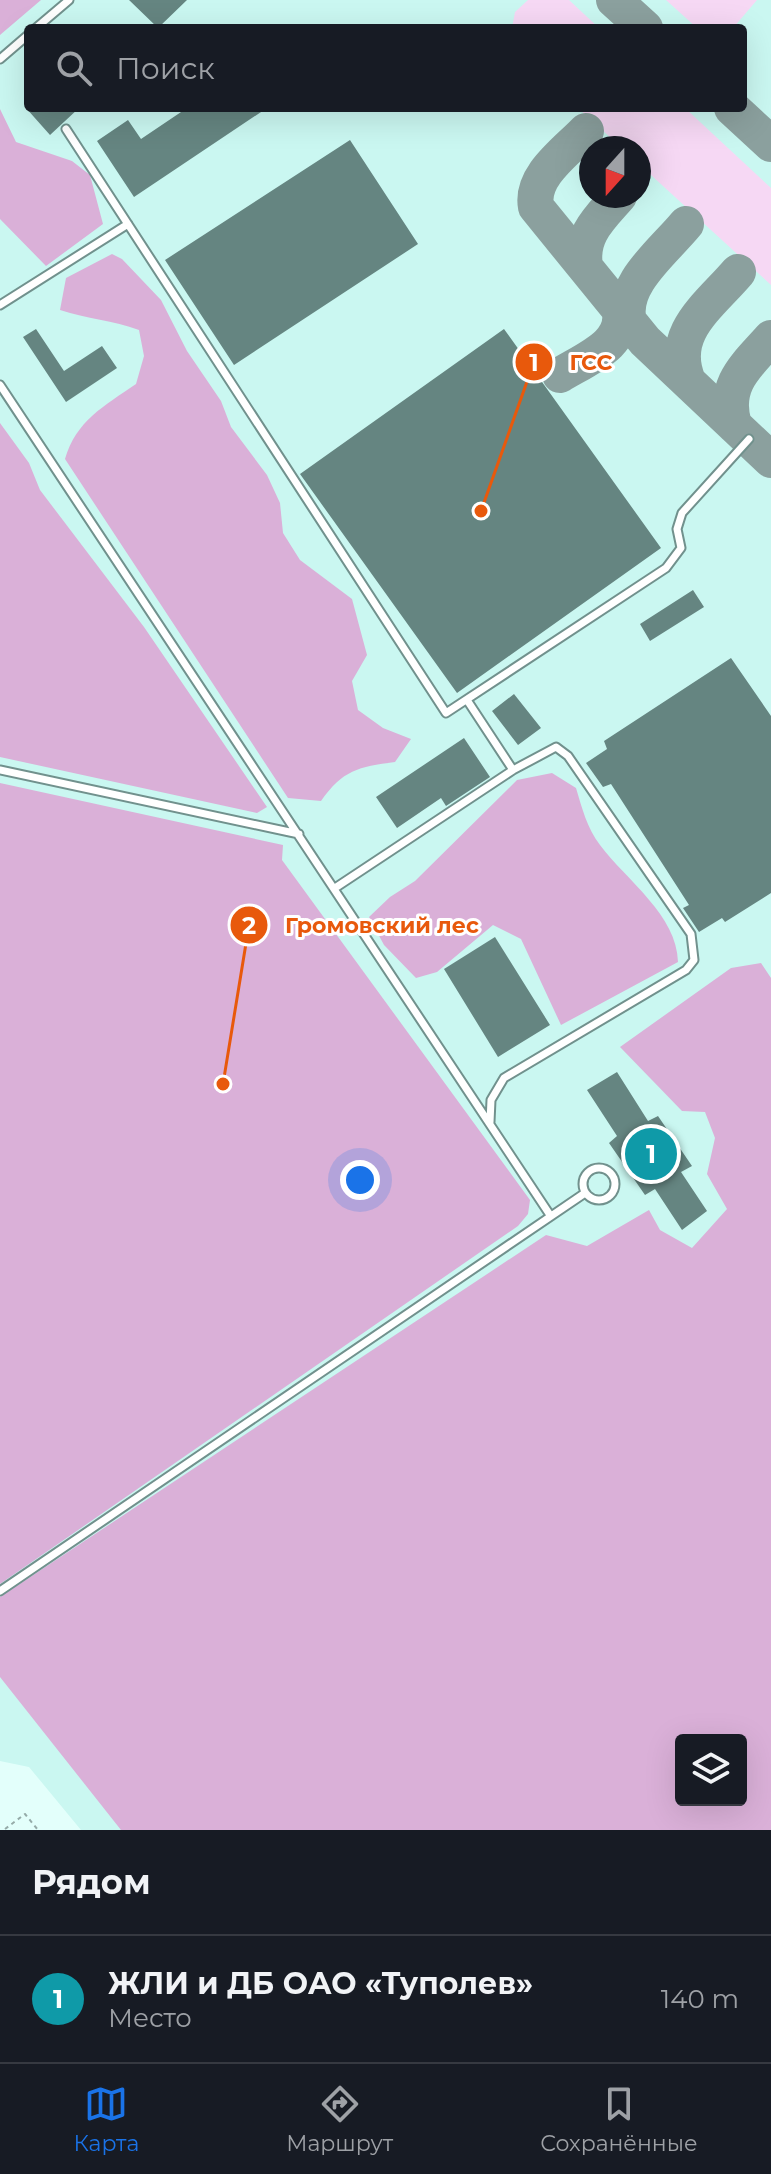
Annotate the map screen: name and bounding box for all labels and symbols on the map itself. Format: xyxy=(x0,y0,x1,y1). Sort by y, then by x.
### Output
north arrow xyxy=(579,136,651,208)
callout: ГСС xyxy=(514,339,629,385)
text: 1 xyxy=(529,348,539,377)
text: ГСС xyxy=(570,349,612,376)
callout: Громовский лес xyxy=(229,902,495,948)
text: 2 xyxy=(242,911,256,940)
text: Громовский лес xyxy=(285,912,479,939)
pin: 1 xyxy=(625,1124,677,1184)
your location xyxy=(340,1160,380,1200)

